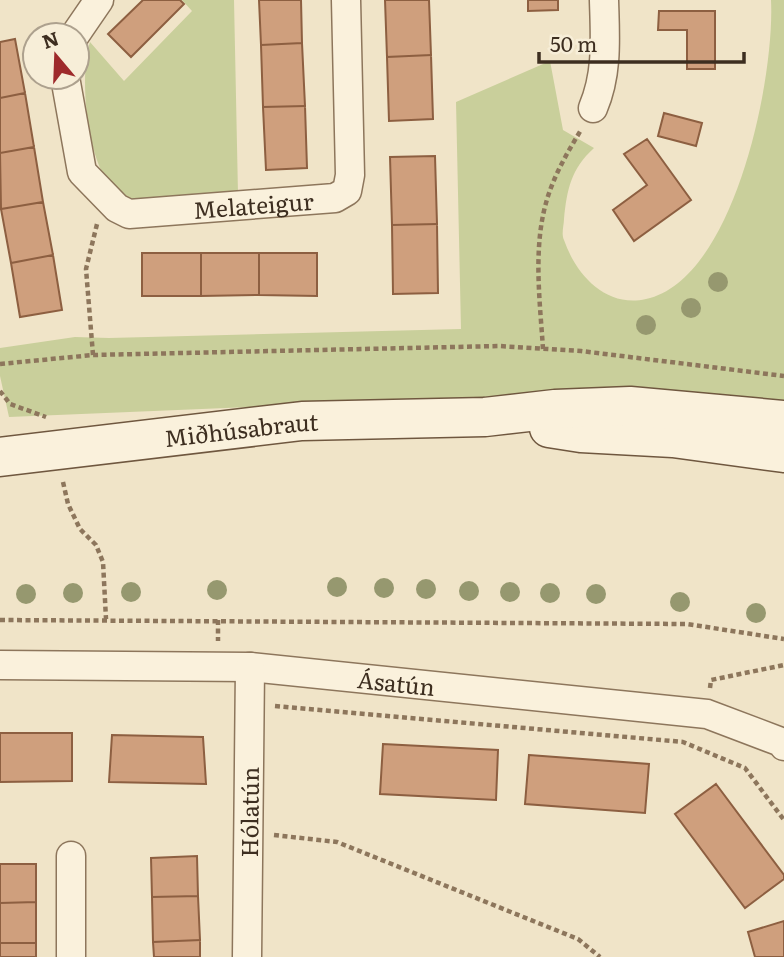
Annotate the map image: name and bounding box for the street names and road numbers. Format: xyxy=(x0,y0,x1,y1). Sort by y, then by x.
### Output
street label: Melateigur xyxy=(192,183,315,226)
street label: Miðhúsabraut xyxy=(162,404,319,454)
street label: Ásatún xyxy=(356,661,437,703)
street label: Hólatún xyxy=(231,767,266,857)

